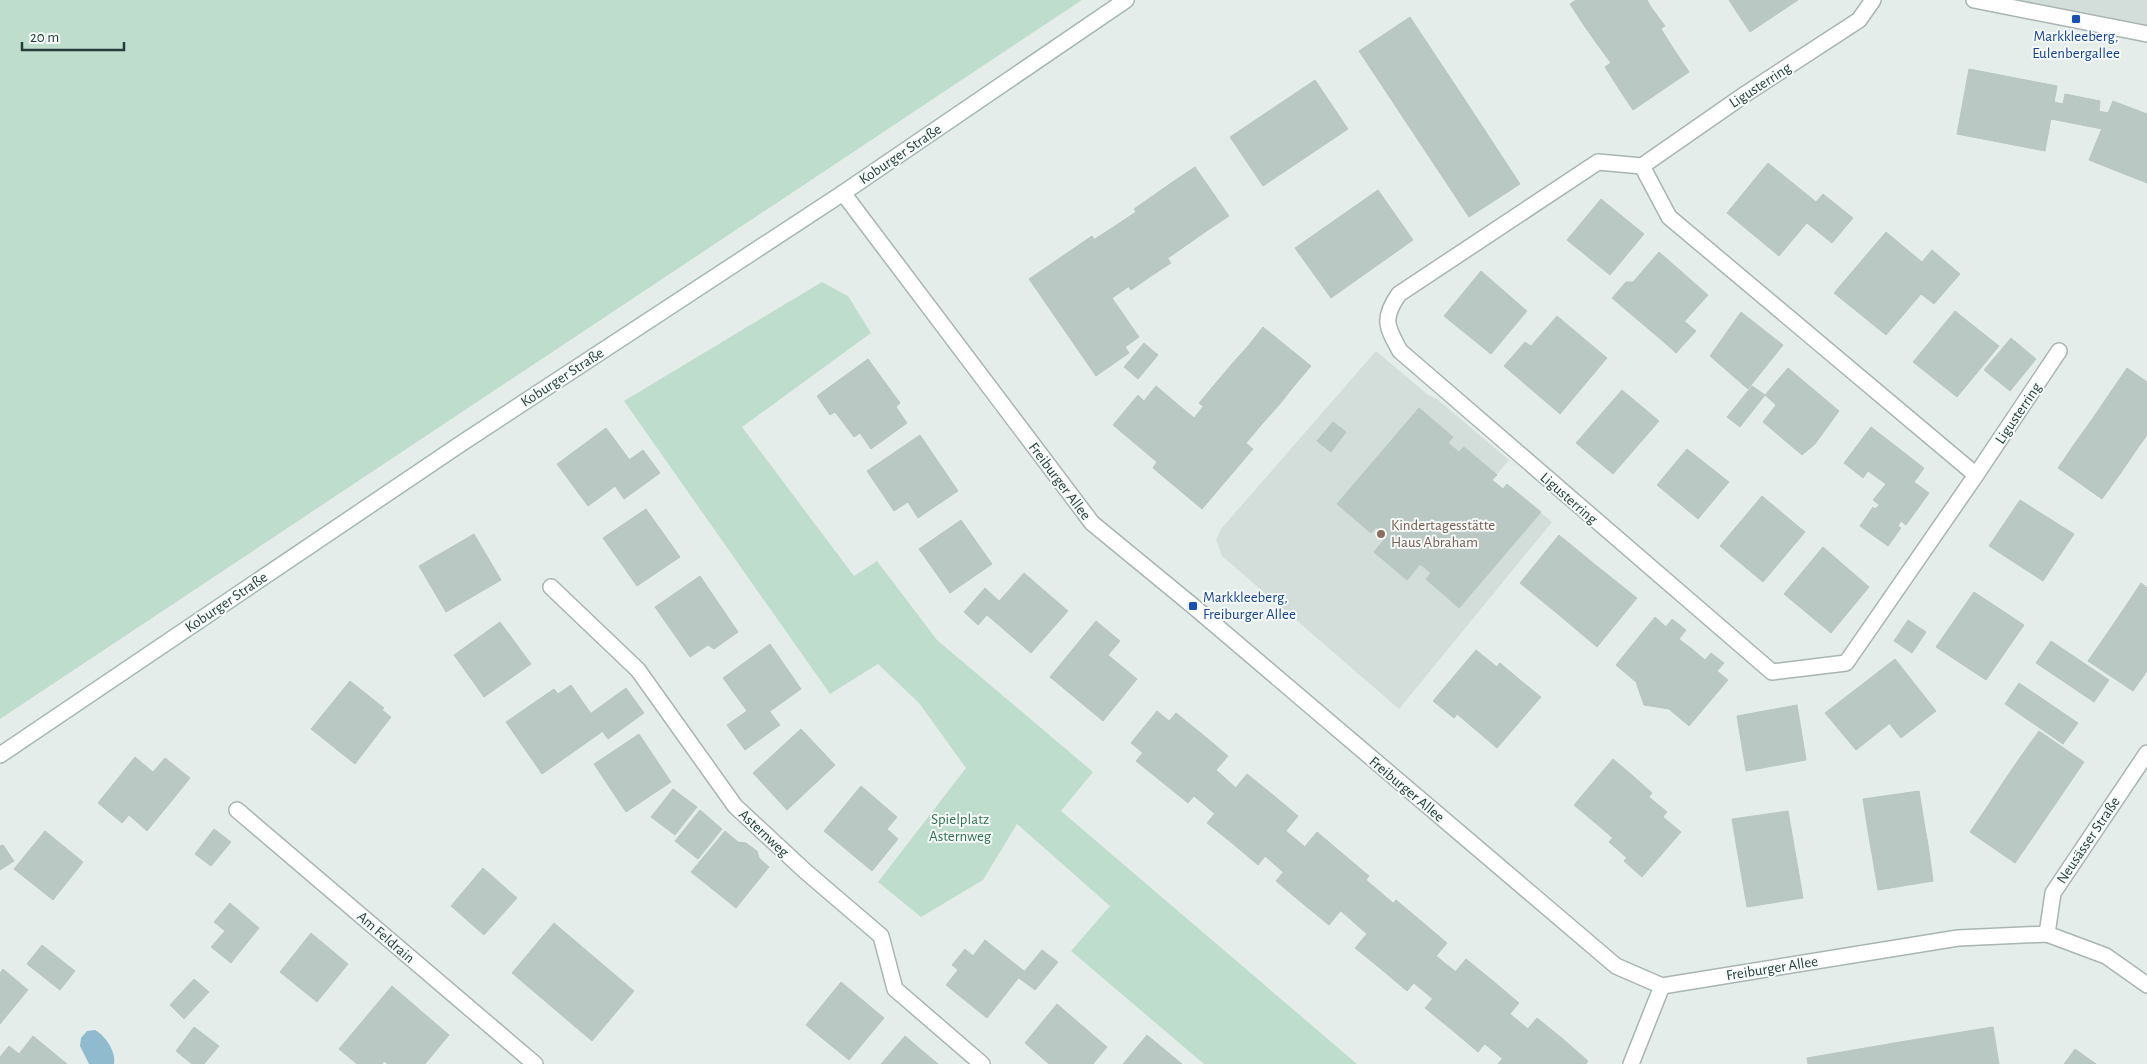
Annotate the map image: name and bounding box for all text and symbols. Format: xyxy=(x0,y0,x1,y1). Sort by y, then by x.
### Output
marker: Markkleeberg, Eulenbergallee xyxy=(2070,13,2082,25)
scale bar xyxy=(22,20,125,52)
place label: Markkleeberg, Eulenbergallee xyxy=(2032,29,2120,61)
text: 20 m xyxy=(30,30,59,45)
street label: Ligusterring xyxy=(1727,60,1794,111)
street label: Koburger Straße xyxy=(856,121,944,187)
street label: Koburger Straße xyxy=(518,345,606,410)
street label: Ligusterring xyxy=(1993,379,2045,447)
street label: Freiburger Allee xyxy=(1026,440,1094,523)
street label: Ligusterring xyxy=(1537,470,1601,528)
place label: Kindertagesstätte Haus Abraham xyxy=(1391,518,1495,550)
marker: Kindertagesstätte Haus Abraham xyxy=(1375,528,1387,540)
street label: Koburger Straße xyxy=(182,569,270,635)
place label: Markkleeberg, Freiburger Allee xyxy=(1203,590,1296,622)
marker: Markkleeberg, Freiburger Allee xyxy=(1187,600,1199,612)
street label: Freiburger Allee xyxy=(1366,754,1447,825)
street label: Neusässer Straße xyxy=(2054,794,2123,886)
street label: Asternweg xyxy=(736,807,792,860)
park label: Spielplatz Asternweg xyxy=(929,812,992,844)
street label: Am Feldrain xyxy=(354,909,417,966)
street label: Freiburger Allee xyxy=(1725,954,1819,983)

